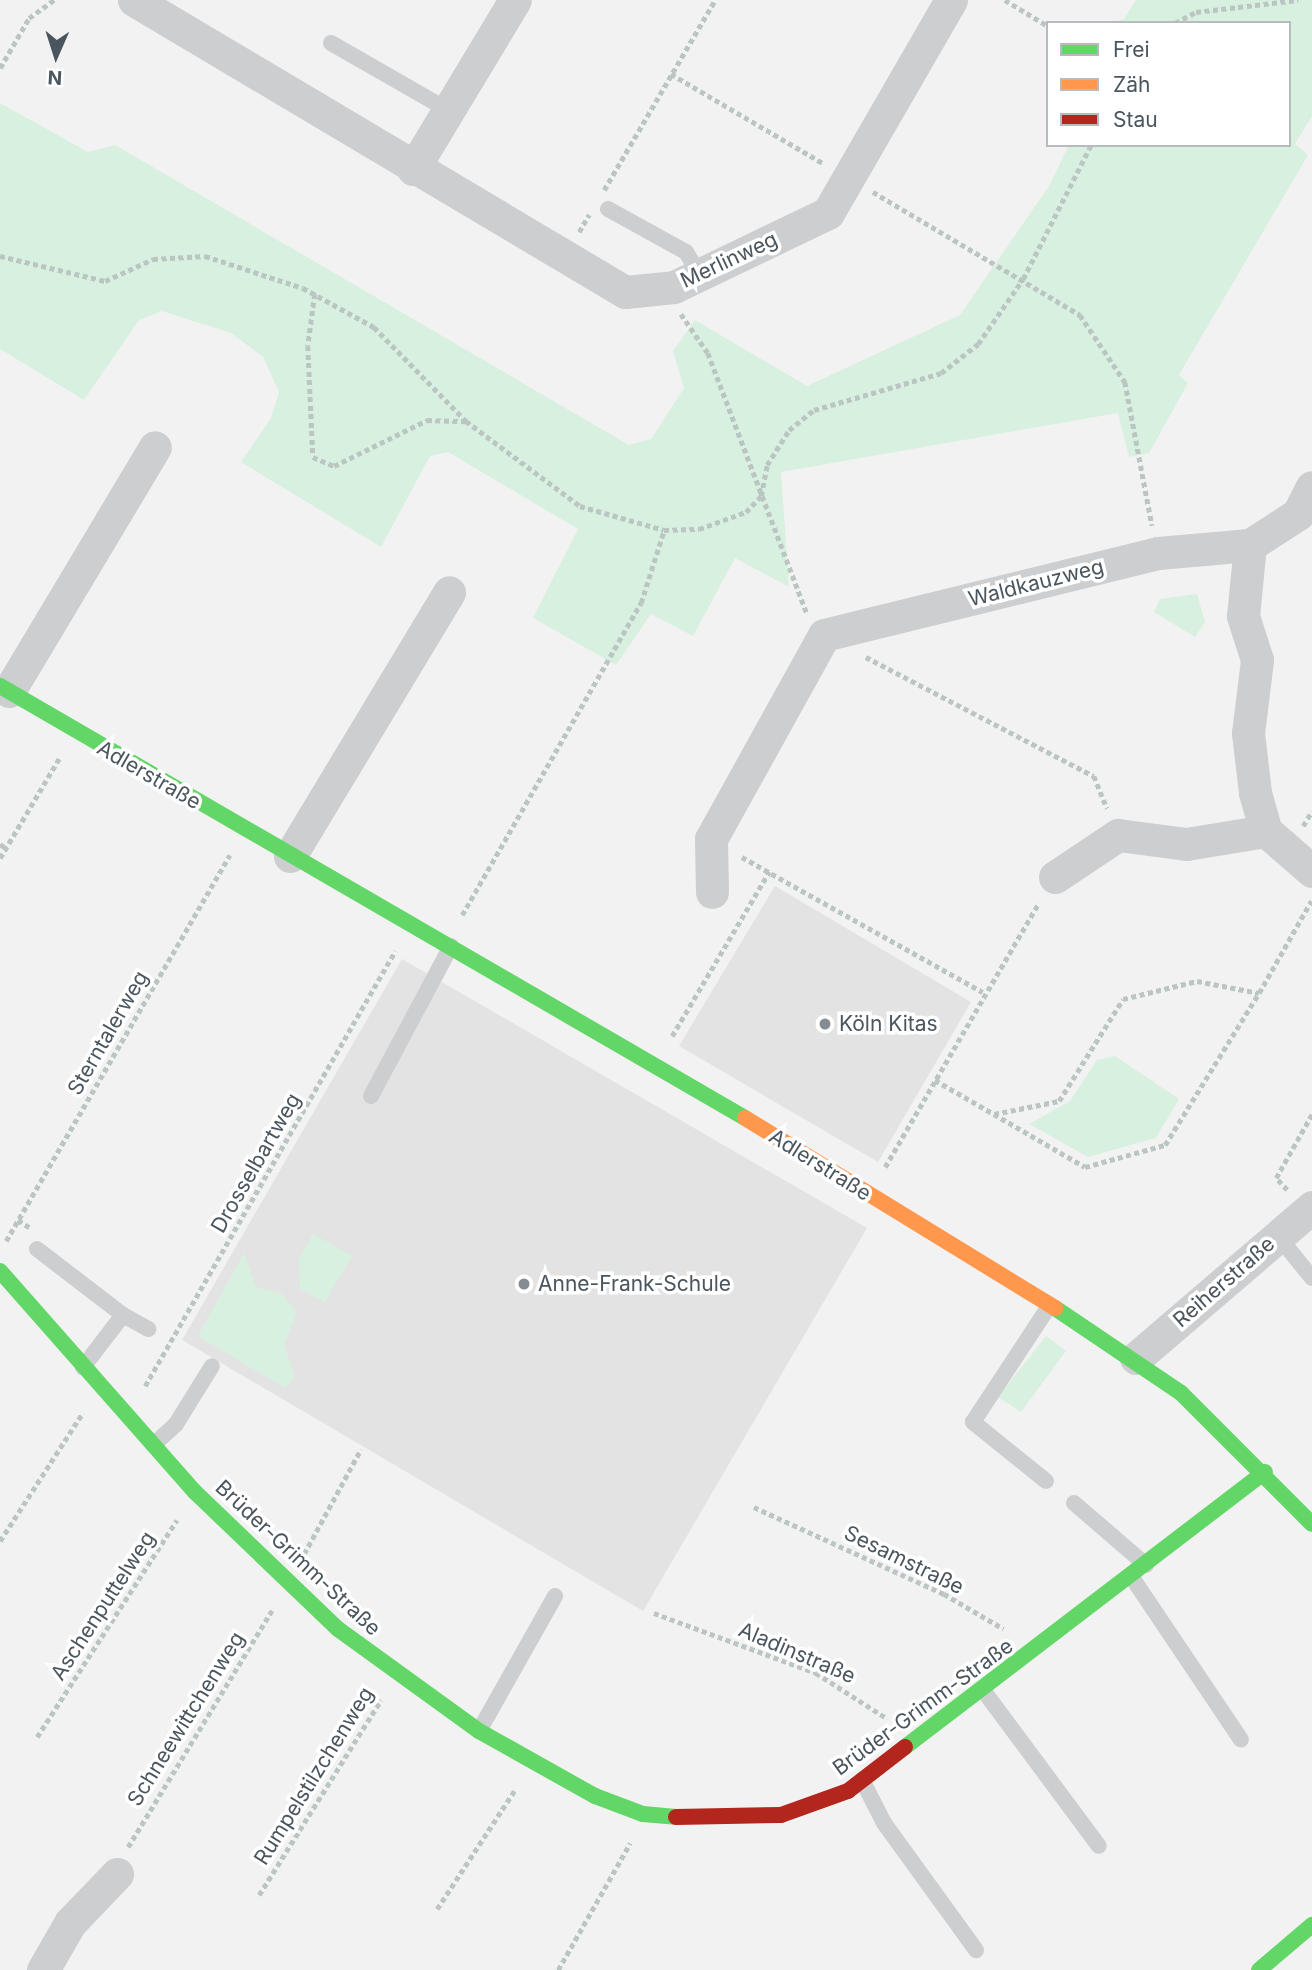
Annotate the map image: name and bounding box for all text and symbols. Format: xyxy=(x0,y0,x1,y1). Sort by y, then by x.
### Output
north arrow xyxy=(21,21,91,91)
legend xyxy=(1046,21,1291,147)
text: Frei xyxy=(1113,37,1150,62)
text: N xyxy=(47,66,63,89)
text: Zäh xyxy=(1113,72,1150,97)
text: Stau xyxy=(1113,107,1158,132)
street label: Merlinweg xyxy=(677,227,781,293)
street label: Waldkauzweg xyxy=(966,554,1106,612)
street label: Adlerstraße xyxy=(93,735,205,815)
street label: Sterntalerweg xyxy=(62,966,154,1100)
place label: Köln Kitas xyxy=(839,1011,938,1037)
marker: Köln Kitas xyxy=(817,1016,833,1032)
street label: Drosselbartweg xyxy=(206,1089,306,1237)
street label: Adlerstraße xyxy=(764,1124,876,1206)
street label: Reiherstraße xyxy=(1168,1231,1280,1333)
place label: Anne-Frank-Schule xyxy=(538,1271,731,1297)
marker: Anne-Frank-Schule xyxy=(516,1276,532,1292)
street label: Brüder-Grimm-Straße xyxy=(210,1475,386,1641)
street label: Sesamstraße xyxy=(840,1520,968,1600)
street label: Aschenputtelweg xyxy=(46,1527,160,1685)
street label: Aladinstraße xyxy=(735,1617,859,1689)
street label: Schneewittchenweg xyxy=(122,1627,250,1811)
street label: Brüder-Grimm-Straße xyxy=(828,1633,1018,1781)
street label: Rumpelstilzchenweg xyxy=(249,1682,379,1870)

